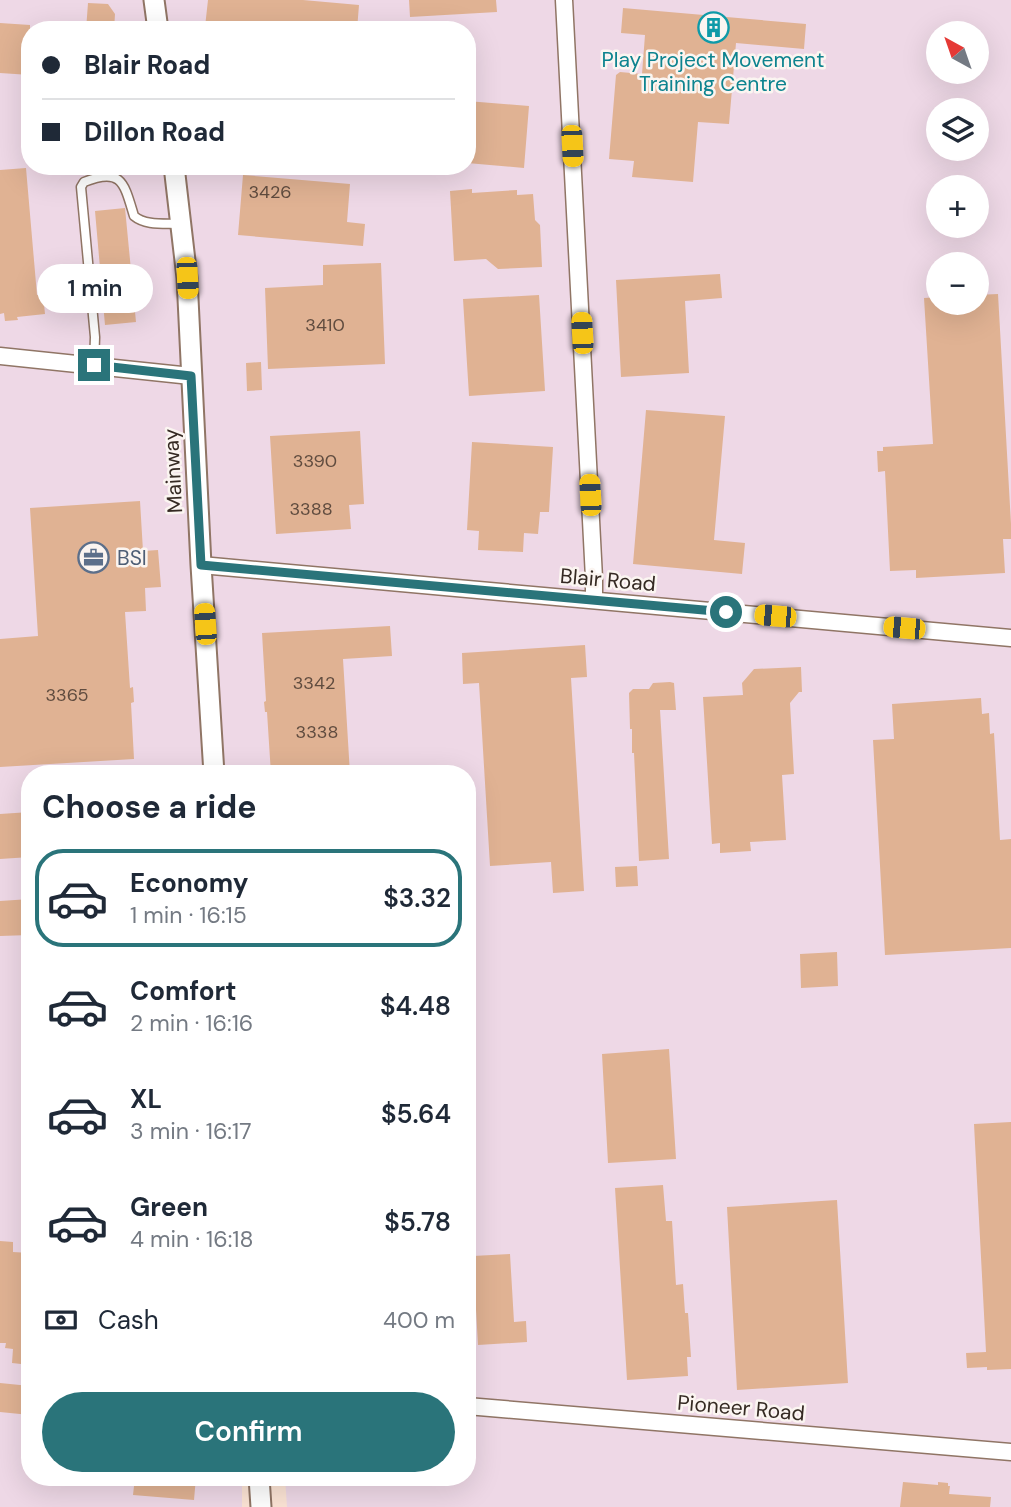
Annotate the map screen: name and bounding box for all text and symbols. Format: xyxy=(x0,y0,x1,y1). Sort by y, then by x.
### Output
building icon: Play Project Movement Training Centre xyxy=(696,11,730,45)
north arrow xyxy=(926,21,989,84)
map controls xyxy=(926,21,989,315)
place label: Play Project Movement Training Centre xyxy=(602,46,824,98)
text: Blair Road xyxy=(84,48,210,82)
button: layers xyxy=(926,98,989,161)
text: Dillon Road xyxy=(84,115,225,149)
car xyxy=(561,124,584,168)
button: + xyxy=(926,175,989,238)
house number: 3426 xyxy=(248,180,292,204)
button: − xyxy=(926,252,989,315)
car xyxy=(176,256,199,300)
callout: 1 min xyxy=(36,264,152,312)
text: 1 min xyxy=(68,273,122,303)
car xyxy=(571,311,594,355)
house number: 3410 xyxy=(305,313,345,337)
route end xyxy=(78,349,110,381)
street label: Mainway xyxy=(157,428,189,514)
house number: 3390 xyxy=(293,449,337,473)
car xyxy=(579,473,602,517)
house number: 3388 xyxy=(289,497,333,521)
office icon: BSI xyxy=(77,541,111,575)
place label: BSI xyxy=(117,544,147,572)
street label: Blair Road xyxy=(559,562,657,598)
route start xyxy=(710,596,742,628)
car xyxy=(194,602,217,646)
car xyxy=(754,604,797,628)
car xyxy=(883,616,926,640)
house number: 3342 xyxy=(293,671,335,695)
house number: 3365 xyxy=(45,683,89,707)
house number: 3338 xyxy=(296,720,338,744)
text: Choose a ride xyxy=(42,786,257,828)
text: Economy xyxy=(130,866,248,900)
icon: car xyxy=(46,867,109,930)
text: $3.32 xyxy=(383,881,451,915)
text: 1 min · 16:15 xyxy=(130,900,247,930)
text: Comfort xyxy=(130,974,236,1008)
icon: car xyxy=(46,975,109,1038)
text: $4.48 xyxy=(380,989,451,1023)
text: 2 min · 16:16 xyxy=(130,1008,253,1038)
text: XL xyxy=(130,1082,162,1116)
icon: car xyxy=(46,1083,109,1146)
text: $5.64 xyxy=(381,1097,451,1131)
text: 3 min · 16:17 xyxy=(130,1116,251,1146)
text: Green xyxy=(130,1190,208,1224)
icon: car xyxy=(46,1191,109,1254)
text: $5.78 xyxy=(384,1205,451,1239)
text: 4 min · 16:18 xyxy=(130,1224,254,1254)
icon: cash xyxy=(42,1301,80,1339)
text: Cash xyxy=(98,1303,159,1337)
text: 400 m xyxy=(383,1305,455,1335)
street label: Pioneer Road xyxy=(676,1388,806,1428)
button: Confirm xyxy=(42,1392,455,1472)

